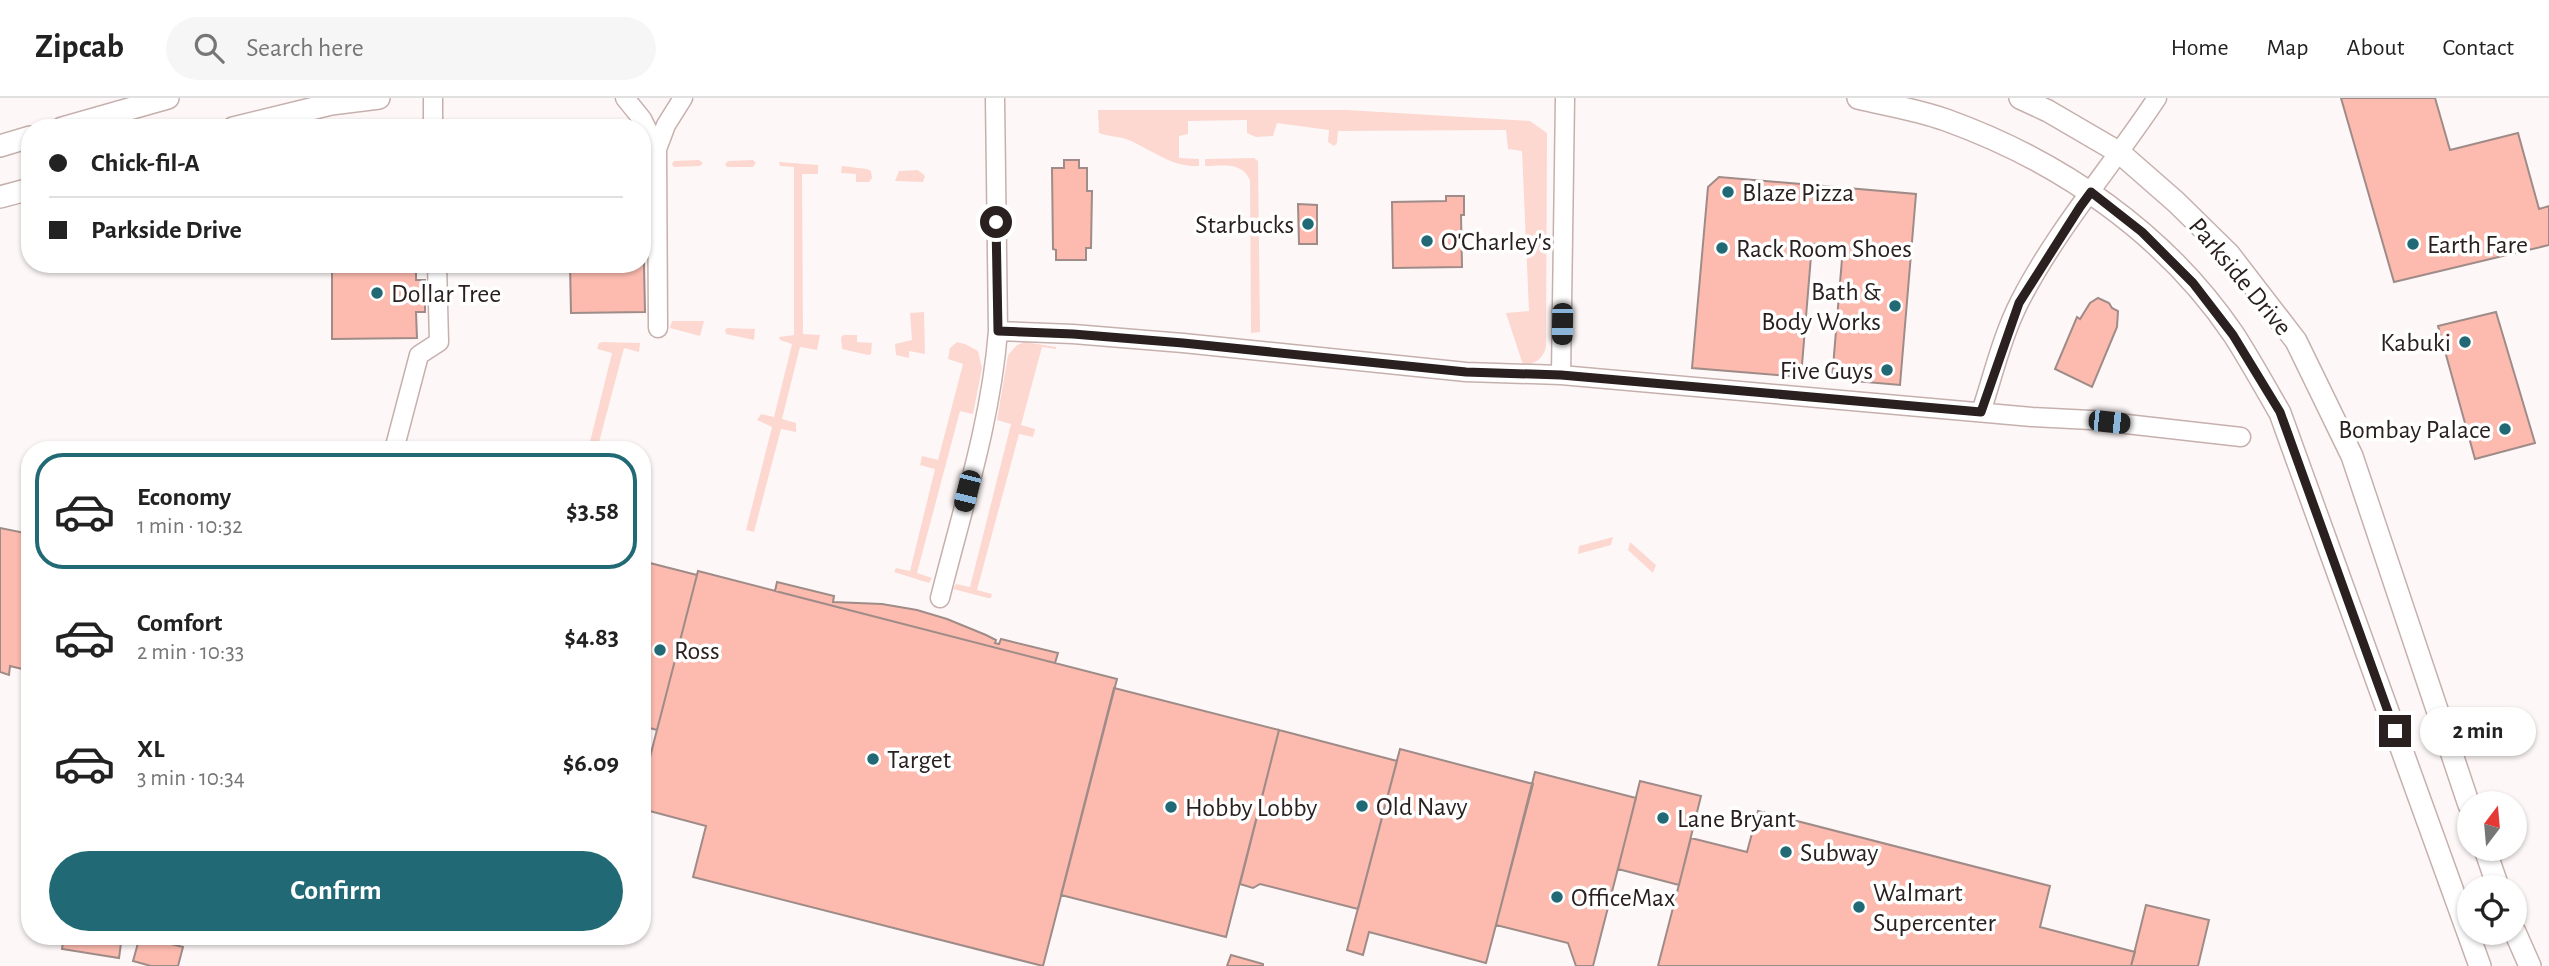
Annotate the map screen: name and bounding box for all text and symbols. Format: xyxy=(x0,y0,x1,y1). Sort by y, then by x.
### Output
search box xyxy=(166,17,656,80)
icon: search xyxy=(190,29,228,67)
text: Zipcab xyxy=(35,31,124,64)
text: Search here xyxy=(246,35,364,61)
text: Home xyxy=(2171,36,2229,60)
text: Map xyxy=(2267,36,2309,60)
text: About xyxy=(2347,36,2404,60)
text: Contact xyxy=(2442,36,2514,60)
text: Chick-fil-A xyxy=(91,150,200,176)
place label: Blaze Pizza xyxy=(1742,180,1854,206)
marker: Blaze Pizza xyxy=(1720,184,1736,200)
route start xyxy=(980,206,1012,238)
place label: Starbucks xyxy=(1195,212,1294,238)
street label: Parkside Drive xyxy=(2184,213,2297,340)
marker: Starbucks xyxy=(1300,216,1316,232)
text: Parkside Drive xyxy=(91,217,242,243)
place label: O'Charley's xyxy=(1441,229,1552,255)
place label: Earth Fare xyxy=(2427,232,2528,258)
marker: O'Charley's xyxy=(1419,233,1435,249)
place label: Rack Room Shoes xyxy=(1736,236,1912,262)
marker: Earth Fare xyxy=(2405,236,2421,252)
marker: Rack Room Shoes xyxy=(1714,240,1730,256)
place label: Bath & Body Works xyxy=(1761,279,1881,335)
place label: Dollar Tree xyxy=(391,281,501,307)
marker: Dollar Tree xyxy=(369,285,385,301)
marker: Bath & Body Works xyxy=(1887,298,1903,314)
car xyxy=(1552,303,1573,345)
place label: Kabuki xyxy=(2380,330,2451,356)
marker: Kabuki xyxy=(2457,334,2473,350)
place label: Five Guys xyxy=(1780,358,1873,384)
marker: Five Guys xyxy=(1879,362,1895,378)
car xyxy=(2088,409,2131,435)
place label: Bombay Palace xyxy=(2338,417,2491,443)
marker: Bombay Palace xyxy=(2497,421,2513,437)
car xyxy=(952,468,983,514)
icon: car xyxy=(53,480,116,543)
text: Economy xyxy=(137,484,231,510)
text: $3.58 xyxy=(566,498,619,524)
text: 1 min · 10:32 xyxy=(137,515,243,538)
icon: car xyxy=(53,606,116,669)
text: Comfort xyxy=(137,610,222,636)
text: $4.83 xyxy=(564,624,619,650)
place label: Ross xyxy=(674,638,720,664)
text: 2 min · 10:33 xyxy=(137,641,244,664)
marker: Ross xyxy=(652,642,668,658)
callout: 2 min xyxy=(2420,706,2535,756)
route end xyxy=(2379,715,2411,747)
text: 2 min xyxy=(2452,720,2504,743)
icon: car xyxy=(53,732,116,795)
text: XL xyxy=(137,736,164,762)
place label: Target xyxy=(887,747,951,773)
text: $6.09 xyxy=(563,750,619,776)
marker: Target xyxy=(865,751,881,767)
text: 3 min · 10:34 xyxy=(137,767,245,790)
north arrow xyxy=(2457,791,2527,861)
map controls xyxy=(2457,791,2527,945)
place label: Old Navy xyxy=(1376,794,1468,820)
place label: Hobby Lobby xyxy=(1185,795,1317,821)
marker: Old Navy xyxy=(1354,798,1370,814)
marker: Hobby Lobby xyxy=(1163,799,1179,815)
place label: Lane Bryant xyxy=(1677,806,1796,832)
marker: Lane Bryant xyxy=(1655,810,1671,826)
place label: Subway xyxy=(1800,840,1878,866)
marker: Subway xyxy=(1778,844,1794,860)
button: Confirm xyxy=(49,851,623,931)
button: locate xyxy=(2457,875,2527,945)
place label: Walmart Supercenter xyxy=(1873,880,1996,936)
place label: OfficeMax xyxy=(1571,885,1675,911)
marker: OfficeMax xyxy=(1549,889,1565,905)
marker: Walmart Supercenter xyxy=(1851,899,1867,915)

